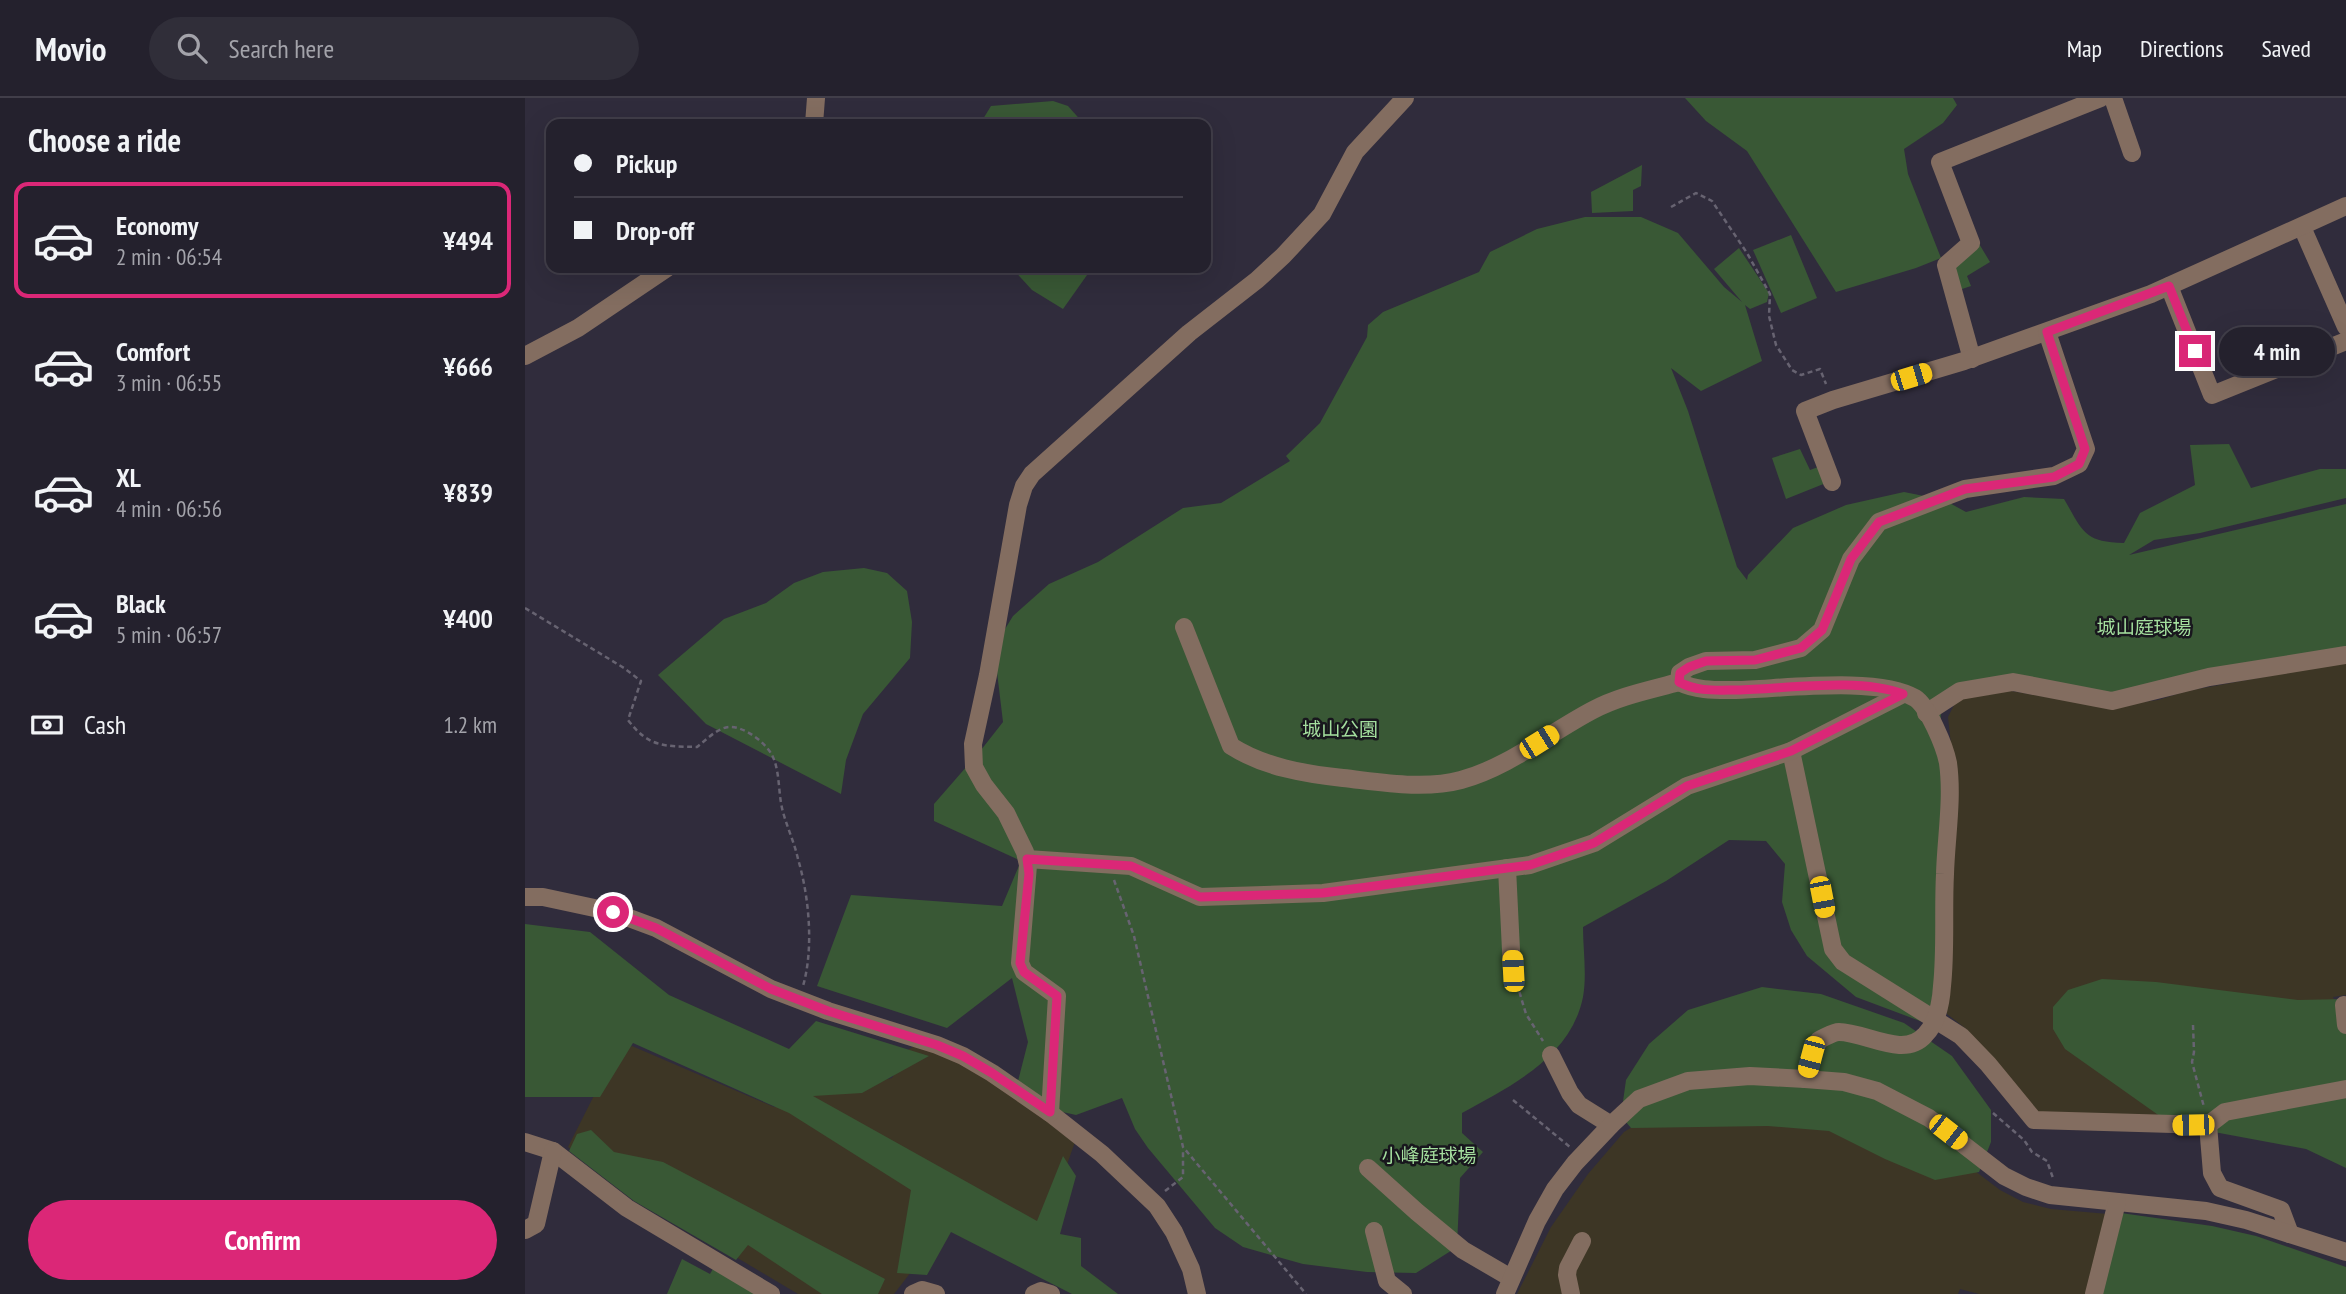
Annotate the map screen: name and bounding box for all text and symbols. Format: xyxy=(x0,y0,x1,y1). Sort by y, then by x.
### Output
search box xyxy=(149,17,639,80)
text: Movio xyxy=(35,27,107,70)
icon: search xyxy=(173,29,211,67)
text: Search here xyxy=(229,32,334,65)
text: Map xyxy=(2067,33,2102,64)
text: Directions xyxy=(2140,33,2224,64)
text: Saved xyxy=(2262,33,2311,64)
text: Choose a ride xyxy=(28,119,181,161)
text: Pickup xyxy=(616,147,677,180)
icon: car xyxy=(32,209,95,272)
text: Economy xyxy=(116,209,198,242)
text: Drop-off xyxy=(616,214,694,247)
text: ¥494 xyxy=(443,224,493,257)
text: 2 min · 06:54 xyxy=(116,242,222,271)
callout: 4 min xyxy=(2219,327,2335,376)
icon: car xyxy=(32,335,95,398)
text: Comfort xyxy=(116,335,190,368)
route end xyxy=(2179,335,2211,367)
text: 4 min xyxy=(2254,337,2300,366)
text: ¥666 xyxy=(443,350,493,383)
car xyxy=(1888,361,1935,393)
text: 3 min · 06:55 xyxy=(116,368,222,397)
icon: car xyxy=(32,461,95,524)
text: XL xyxy=(116,461,141,494)
text: ¥839 xyxy=(443,476,493,509)
text: 4 min · 06:56 xyxy=(116,494,222,523)
icon: car xyxy=(32,587,95,650)
text: Black xyxy=(116,587,166,620)
text: ¥400 xyxy=(443,602,493,635)
park label: 城山庭球場 xyxy=(2096,615,2192,639)
text: 5 min · 06:57 xyxy=(116,620,222,649)
icon: cash xyxy=(28,706,66,744)
text: Cash xyxy=(84,708,126,741)
text: 1.2 km xyxy=(443,710,497,739)
park label: 城山公園 xyxy=(1302,717,1378,741)
car xyxy=(1516,722,1563,762)
car xyxy=(1808,874,1837,920)
route start xyxy=(597,896,629,928)
car xyxy=(1502,949,1525,993)
car xyxy=(1796,1034,1827,1080)
car xyxy=(1925,1111,1972,1153)
car xyxy=(2172,1114,2215,1136)
park label: 小峰庭球場 xyxy=(1381,1143,1477,1167)
button: Confirm xyxy=(28,1200,497,1280)

